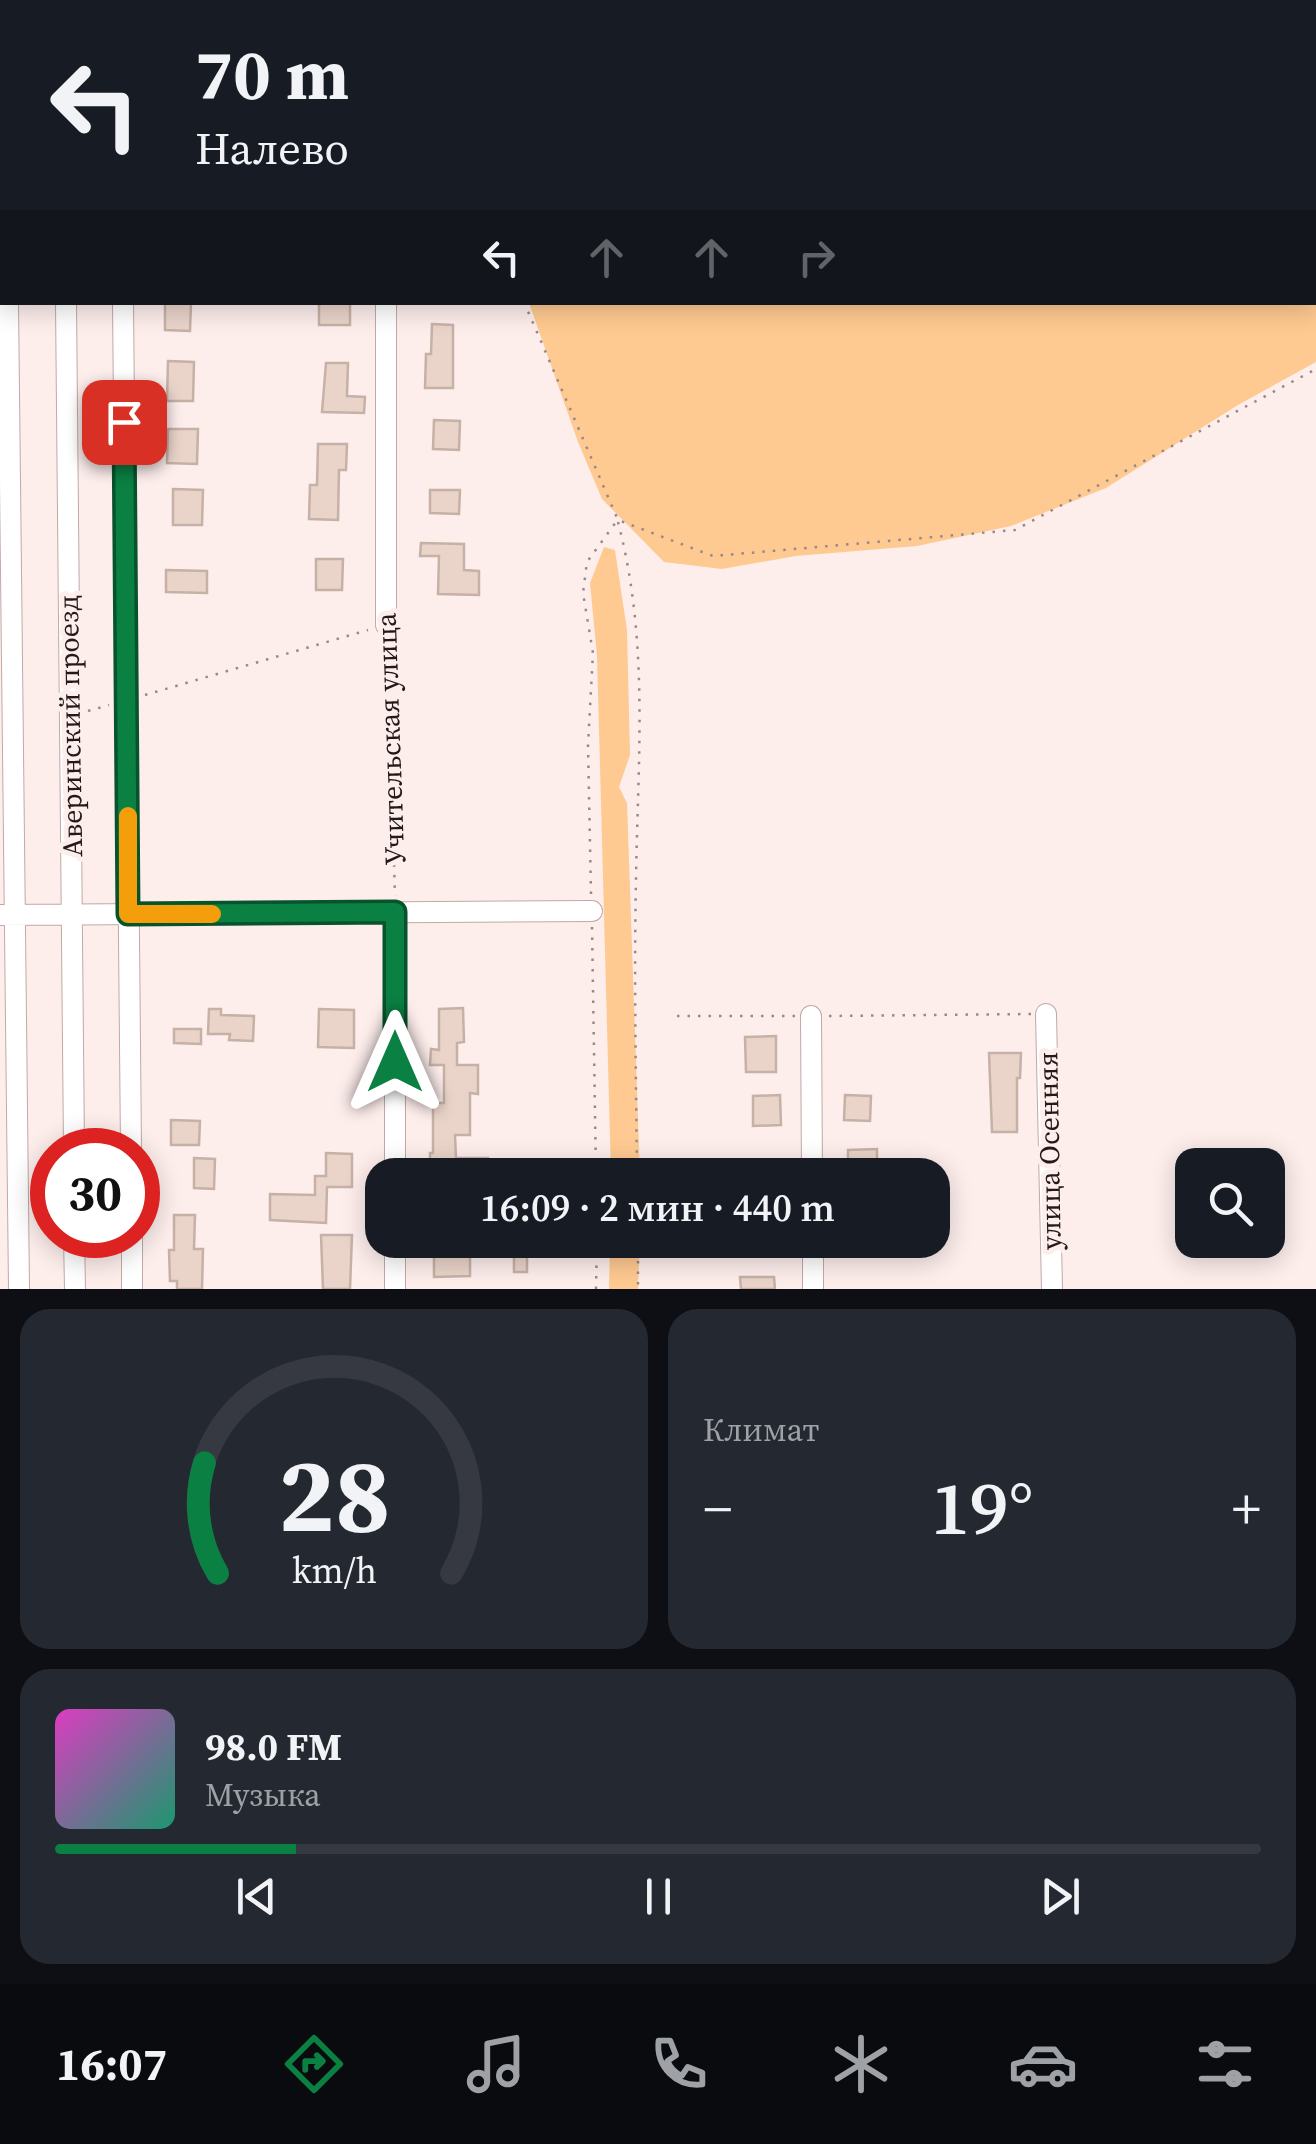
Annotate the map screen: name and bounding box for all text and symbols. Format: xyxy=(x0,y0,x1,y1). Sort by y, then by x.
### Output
text: 70 m xyxy=(195,26,349,122)
icon: left xyxy=(30,40,160,170)
text: Налево xyxy=(195,117,349,179)
icon: left xyxy=(474,230,529,285)
icon: ahead xyxy=(579,230,634,285)
icon: ahead xyxy=(684,230,739,285)
icon: right xyxy=(789,230,844,285)
pin xyxy=(82,380,167,465)
icon: arrive xyxy=(97,395,152,450)
street label: Аверинский проезд xyxy=(49,595,91,857)
street label: Учительская улица xyxy=(367,611,413,866)
position arrow xyxy=(343,1010,447,1114)
street label: улица Осенняя xyxy=(1028,1052,1070,1250)
speed limit sign: 30 xyxy=(30,1128,160,1258)
map controls xyxy=(1175,1148,1285,1258)
button: search xyxy=(1175,1148,1285,1258)
text: 16:09 · 2 мин · 440 m xyxy=(480,1182,835,1234)
text: Климат xyxy=(703,1408,819,1452)
text: 28 xyxy=(278,1423,390,1566)
text: 19° xyxy=(931,1456,1033,1559)
text: − xyxy=(703,1471,732,1546)
text: + xyxy=(1232,1471,1261,1546)
text: km/h xyxy=(291,1546,377,1595)
text: 98.0 FM xyxy=(205,1721,342,1773)
text: Музыка xyxy=(205,1773,321,1817)
icon: previous xyxy=(229,1869,284,1924)
icon: pause xyxy=(631,1869,686,1924)
icon: next xyxy=(1033,1869,1088,1924)
icon: directions xyxy=(279,2029,349,2099)
icon: music xyxy=(461,2029,531,2099)
icon: phone xyxy=(644,2029,714,2099)
icon: climate xyxy=(826,2029,896,2099)
icon: car xyxy=(1008,2029,1078,2099)
icon: filters xyxy=(1190,2029,1260,2099)
text: 16:07 xyxy=(56,2033,167,2095)

